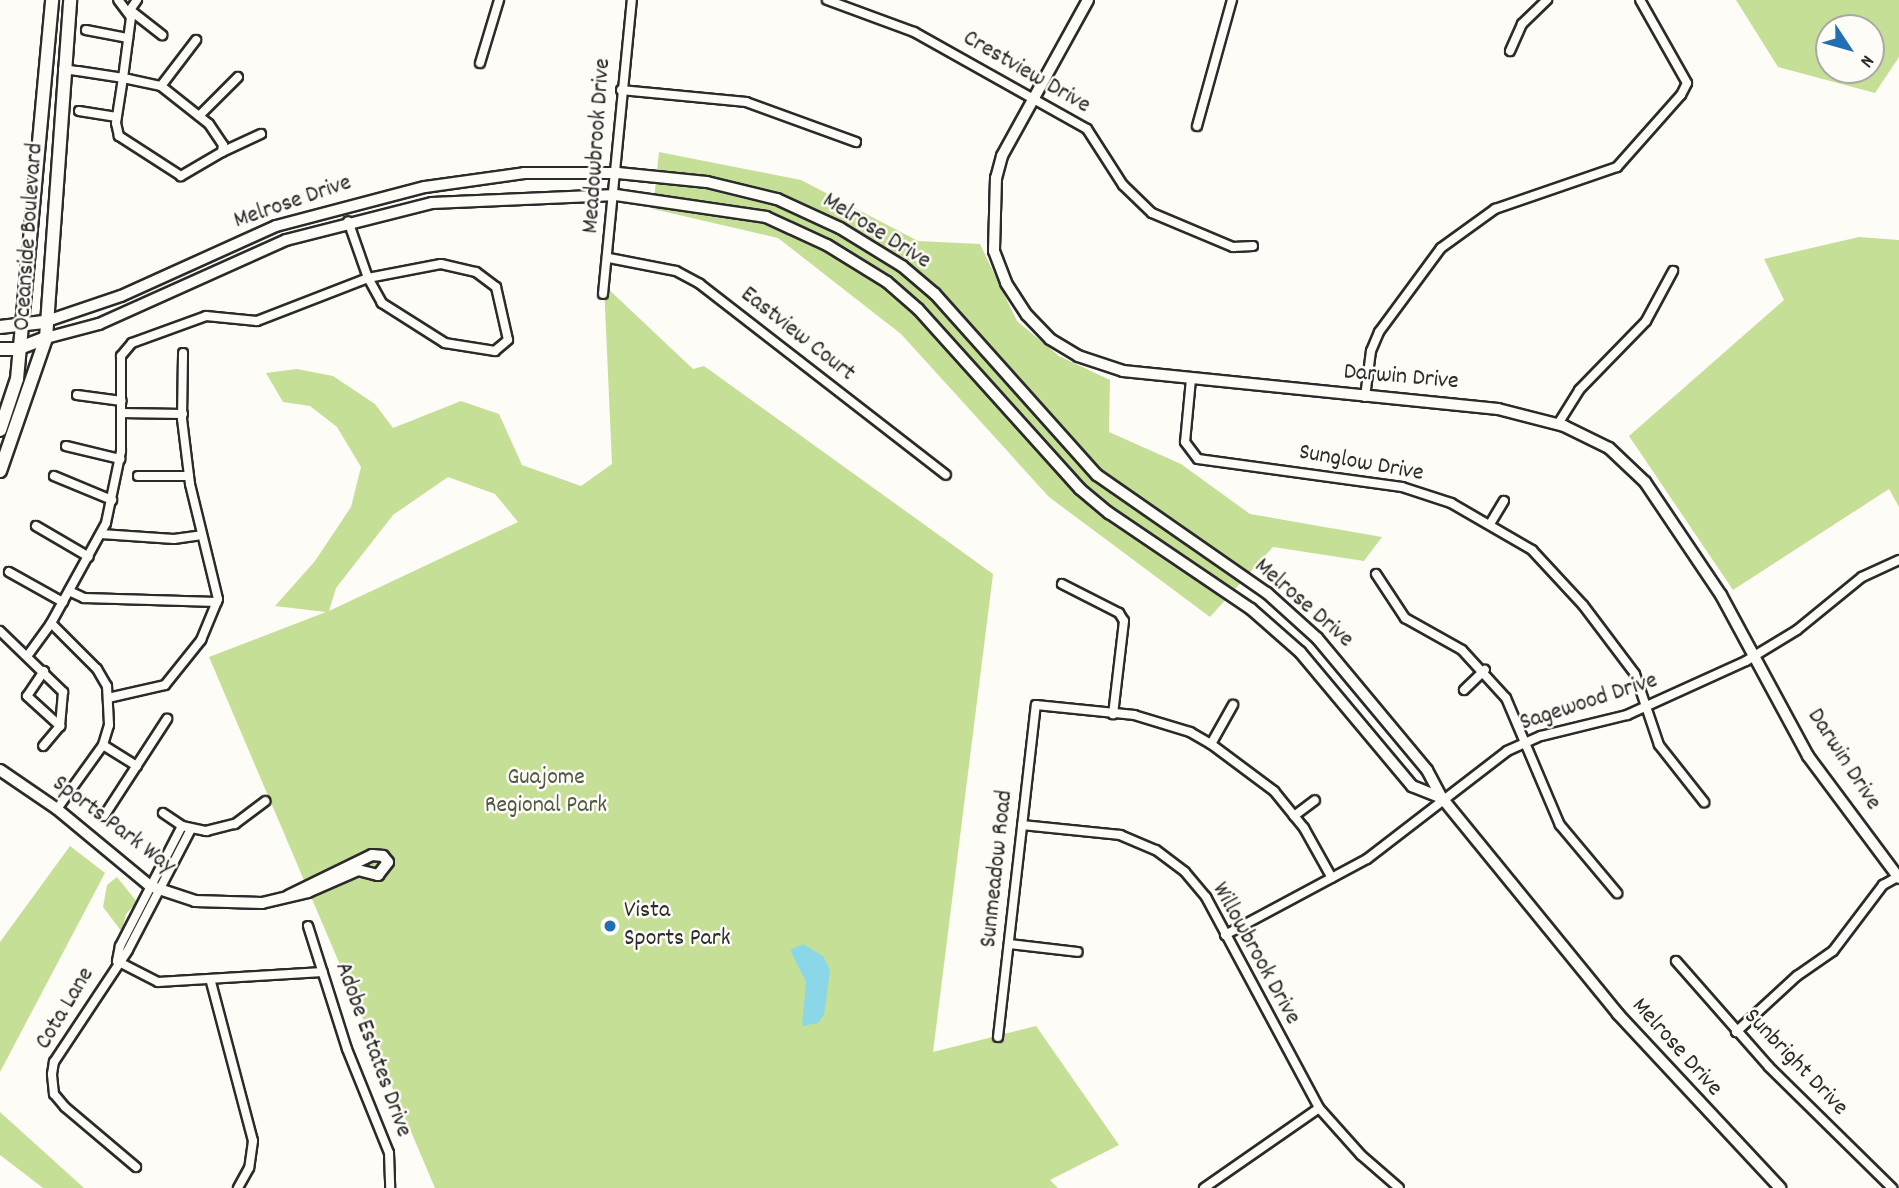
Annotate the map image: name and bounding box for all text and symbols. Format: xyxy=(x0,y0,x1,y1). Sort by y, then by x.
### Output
north arrow xyxy=(1815,14,1885,84)
street label: Crestview Drive xyxy=(957,25,1095,121)
text: N xyxy=(1852,49,1879,72)
street label: Meadowbrook Drive xyxy=(578,57,618,235)
street label: Oceanside Boulevard xyxy=(9,142,51,332)
street label: Melrose Drive xyxy=(230,169,356,237)
street label: Melrose Drive xyxy=(816,187,936,277)
street label: Eastview Court xyxy=(734,281,860,389)
street label: Darwin Drive xyxy=(1342,359,1460,397)
street label: Sunglow Drive xyxy=(1296,439,1426,489)
street label: Melrose Drive xyxy=(1247,553,1359,655)
street label: Sagewood Drive xyxy=(1517,667,1661,739)
street label: Darwin Drive xyxy=(1800,704,1886,816)
park label: Guajome Regional Park xyxy=(485,765,607,821)
street label: Sports Park Way xyxy=(46,770,180,882)
street label: Sunmeadow Road xyxy=(975,789,1021,949)
street label: Willowbrook Drive xyxy=(1204,878,1306,1030)
place label: Vista Sports Park xyxy=(624,898,731,954)
marker: Vista Sports Park xyxy=(602,918,618,934)
street label: Adobe Estates Drive xyxy=(327,959,417,1141)
street label: Cota Lane xyxy=(30,963,102,1055)
street label: Melrose Drive xyxy=(1624,993,1728,1103)
street label: Sunbright Drive xyxy=(1737,1003,1853,1123)

